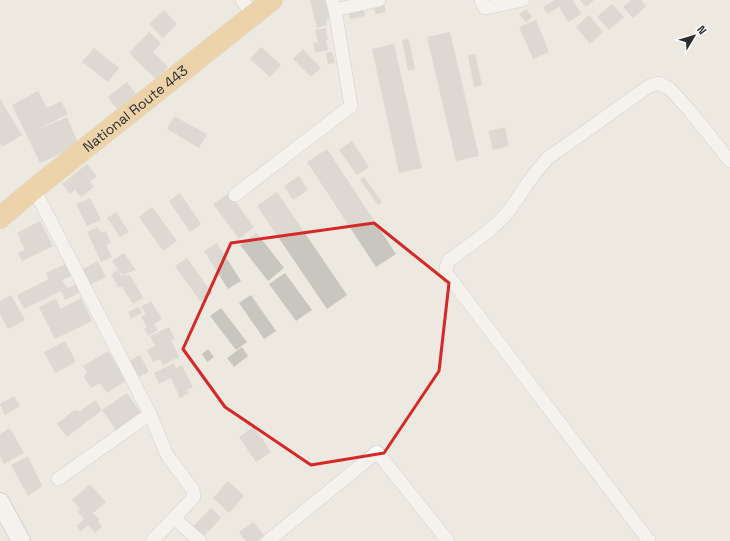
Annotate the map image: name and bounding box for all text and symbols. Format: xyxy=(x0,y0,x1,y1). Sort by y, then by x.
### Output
north arrow xyxy=(674,16,714,56)
text: N xyxy=(694,23,710,37)
street label: National Route 443 xyxy=(79,61,191,156)

